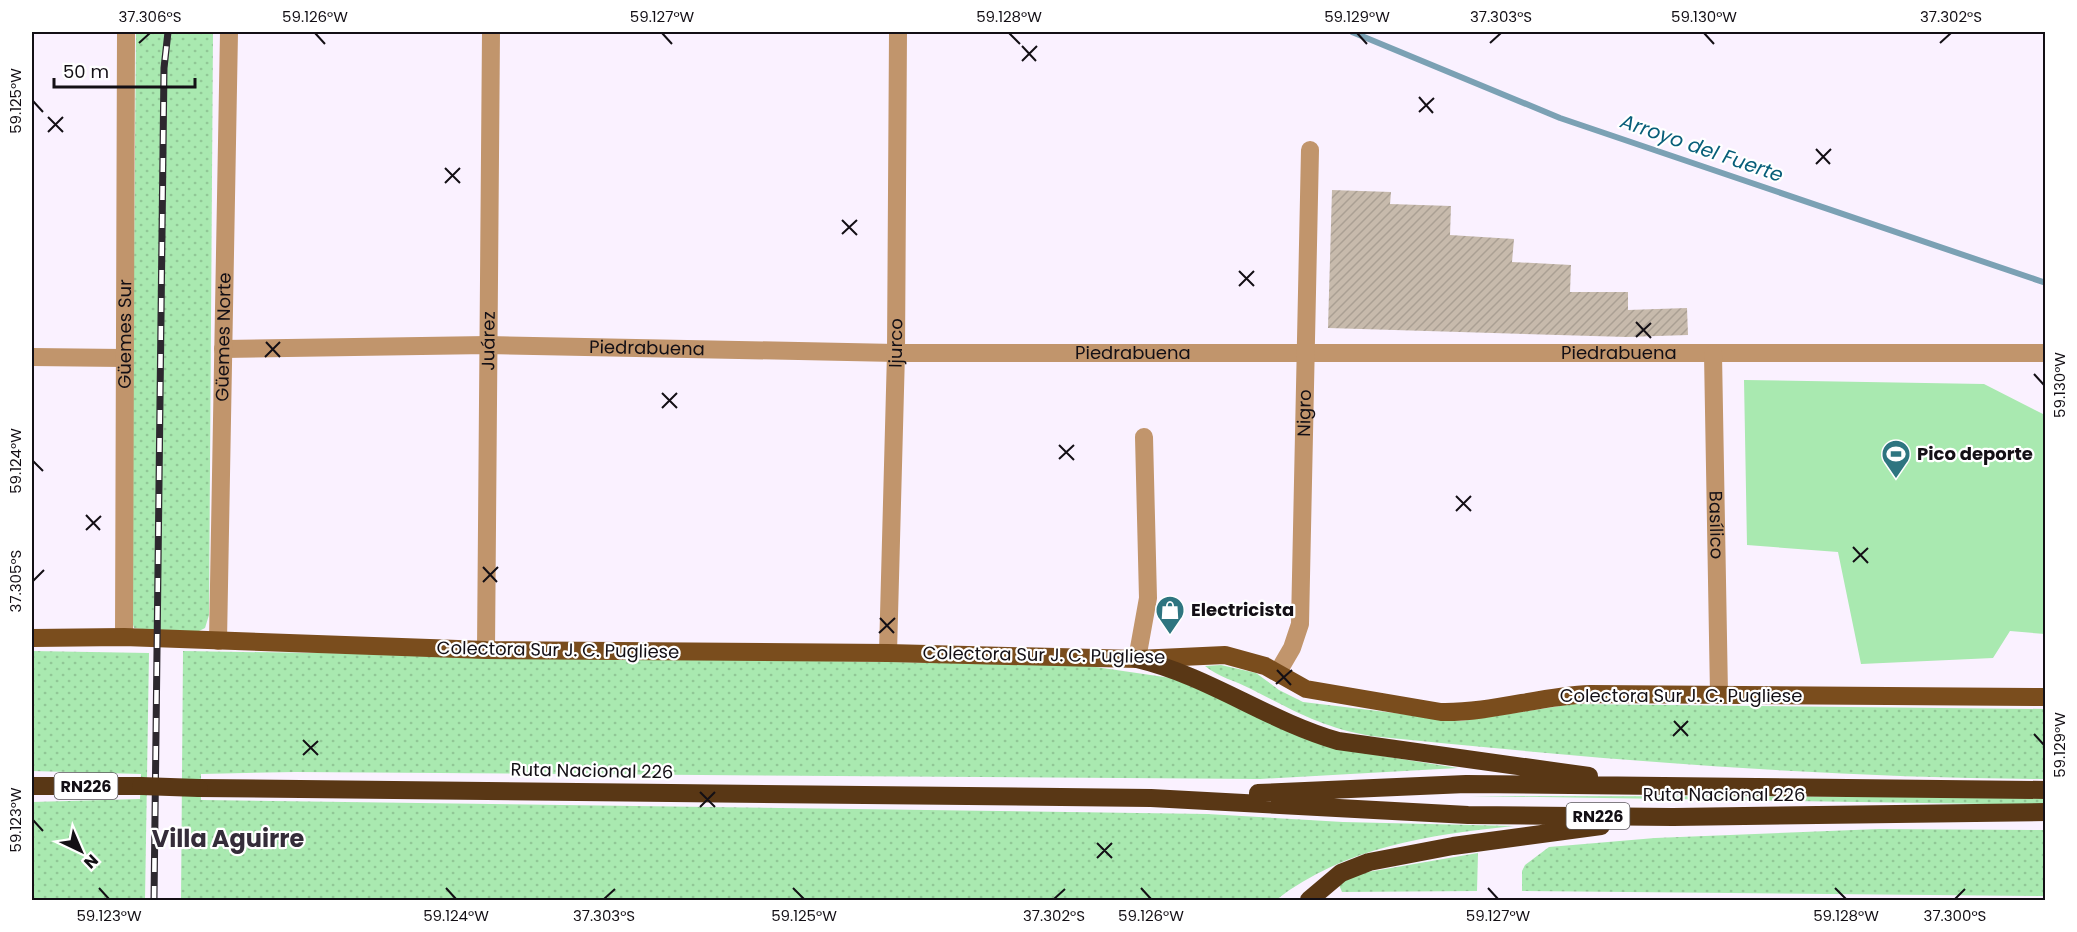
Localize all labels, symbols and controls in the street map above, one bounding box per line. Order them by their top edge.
text: 37.306°S [119,6,181,27]
text: 59.126°W [282,6,348,27]
text: 59.127°W [630,6,695,27]
text: 59.128°W [976,6,1042,27]
text: 59.129°W [1324,6,1390,27]
text: 37.303°S [1470,6,1532,27]
text: 59.130°W [1671,6,1737,27]
text: 37.302°S [1920,6,1982,27]
scale bar [54,51,195,89]
text: 50 m [63,59,109,84]
text: 59.125°W [5,68,26,134]
water label: Arroyo del Fuerte [1616,107,1787,189]
street label: Güemes Norte [209,272,237,402]
street label: Güemes Sur [112,279,137,389]
street label: Juárez [475,311,501,371]
street label: Ijurco [883,318,908,368]
street label: Piedrabuena [589,334,705,361]
street label: Piedrabuena [1075,340,1191,365]
street label: Piedrabuena [1561,340,1677,365]
text: 59.130°W [2049,352,2070,418]
street label: Nigro [1291,389,1317,437]
text: 59.124°W [5,428,26,494]
sports icon: Pico deporte [1880,438,1912,480]
place label: Pico deporte [1917,441,2033,466]
street label: Basílico [1703,491,1730,559]
text: 37.305°S [5,550,26,612]
shop icon: Electricista [1154,594,1186,636]
place label: Electricista [1191,597,1294,622]
street label: Colectora Sur J. C. Pugliese [437,635,680,664]
street label: Colectora Sur J. C. Pugliese [923,640,1166,669]
street label: Colectora Sur J. C. Pugliese [1560,683,1802,708]
text: 59.129°W [2049,712,2070,778]
street label: Ruta Nacional 226 [510,757,674,784]
road number: RN226 [54,773,118,799]
street label: Ruta Nacional 226 [1643,782,1805,807]
text: 59.123°W [5,787,26,853]
road number: RN226 [1566,803,1630,829]
north arrow [51,821,111,881]
district label: Villa Aguirre [152,822,305,855]
text: N [79,849,103,874]
text: 59.123°W [76,905,142,926]
text: 59.124°W [423,905,489,926]
text: 37.303°S [573,905,635,926]
text: 59.125°W [771,905,837,926]
text: 37.302°S [1023,905,1085,926]
text: 59.126°W [1118,905,1184,926]
text: 59.127°W [1466,905,1531,926]
text: 59.128°W [1813,905,1879,926]
text: 37.300°S [1924,905,1986,926]

